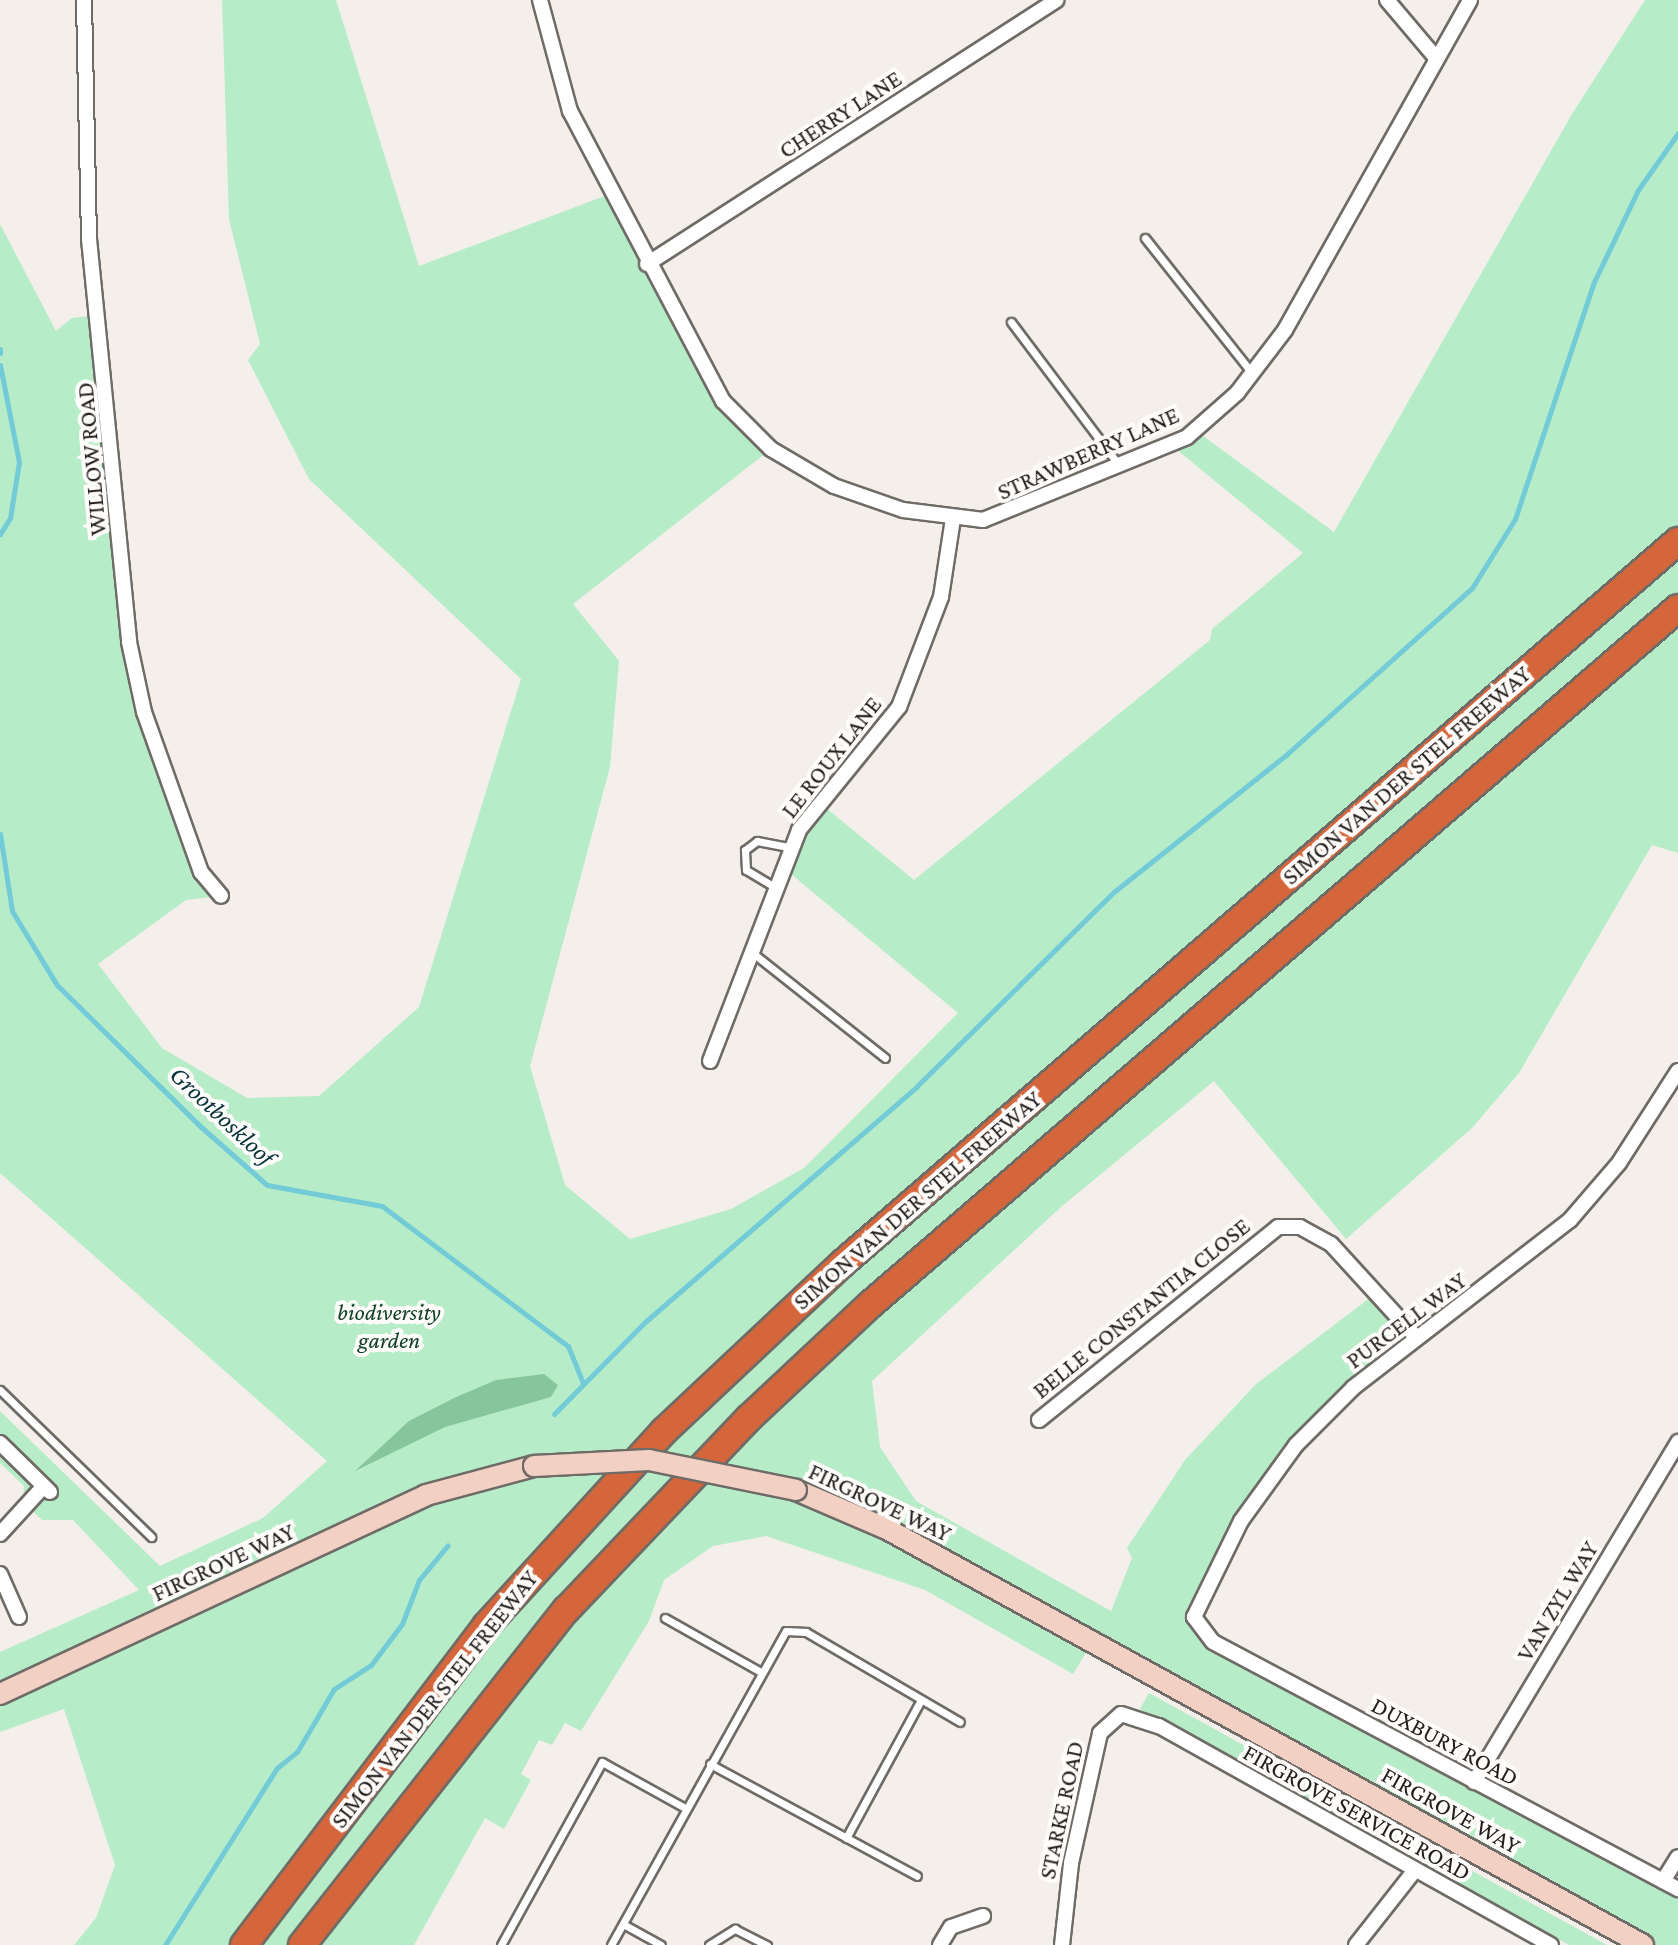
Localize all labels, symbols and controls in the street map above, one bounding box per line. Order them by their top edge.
street label: CHERRY LANE [773,64,907,164]
street label: WILLOW ROAD [70,381,112,537]
street label: STRAWBERRY LANE [993,400,1183,506]
street label: SIMON VAN DER STEL FREEWAY [1276,659,1536,891]
street label: LE ROUX LANE [775,690,887,824]
water label: Grootboskloof [163,1060,281,1172]
street label: SIMON VAN DER STEL FREEWAY [787,1084,1047,1316]
street label: BELLE CONSTANTIA CLOSE [1027,1211,1255,1405]
street label: PURCELL WAY [1340,1266,1472,1374]
park label: biodiversity garden [337,1298,441,1354]
street label: FIRGROVE WAY [804,1456,956,1548]
street label: FIRGROVE WAY [147,1516,299,1608]
street label: VAN ZYL WAY [1510,1536,1604,1666]
street label: SIMON VAN DER STEL FREEWAY [324,1564,544,1834]
street label: DUXBURY ROAD [1367,1690,1523,1792]
street label: FIRGROVE SERVICE ROAD [1238,1737,1476,1887]
street label: STARKE ROAD [1032,1738,1090,1882]
street label: FIRGROVE WAY [1377,1760,1525,1860]

